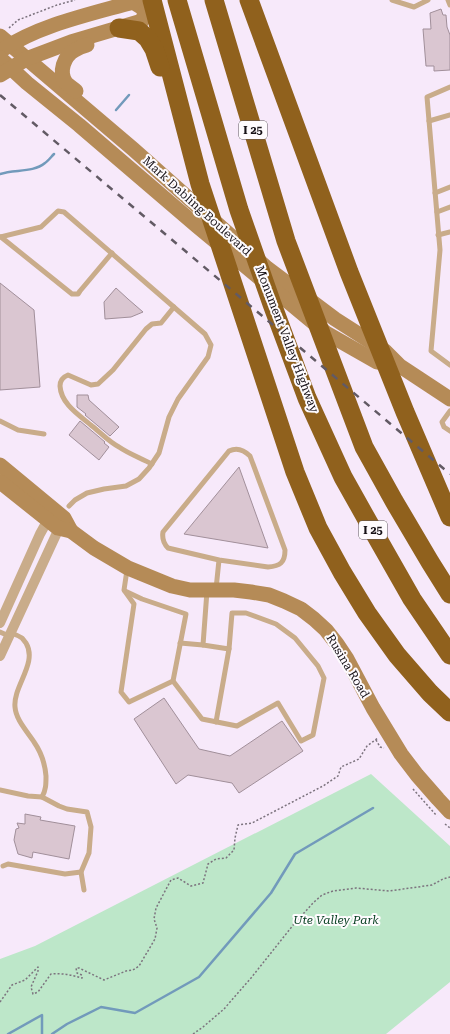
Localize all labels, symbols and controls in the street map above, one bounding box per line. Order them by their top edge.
road number: I 25 [239,121,267,139]
street label: Mark Dabling Boulevard [140,154,254,259]
street label: Monument Valley Highway [253,264,322,415]
road number: I 25 [359,521,387,539]
street label: Rusina Road [323,632,373,701]
park label: Ute Valley Park [293,913,379,927]

